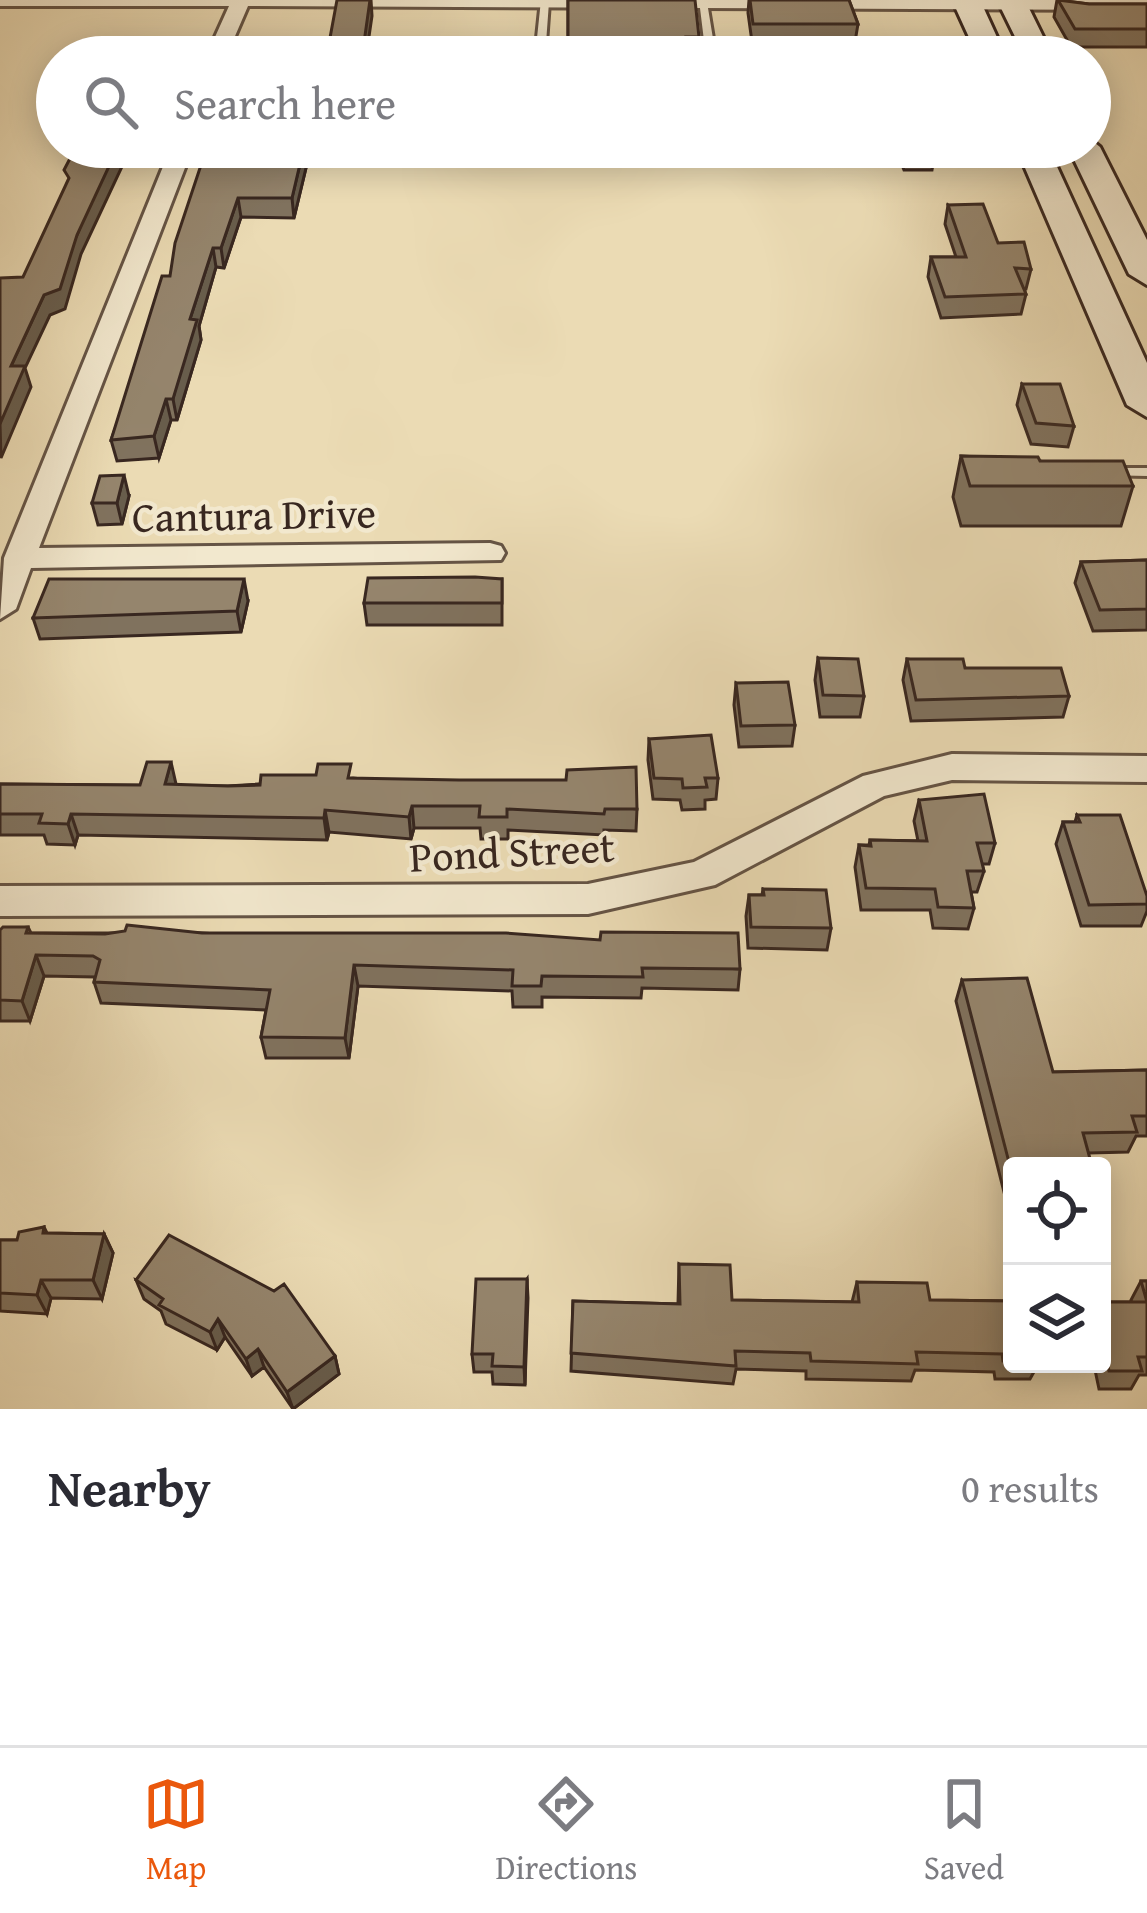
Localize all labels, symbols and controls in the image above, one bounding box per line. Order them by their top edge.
search box [36,36,1111,168]
icon: search [78,69,144,135]
text: Search here [174,70,396,135]
street label: Cantura Drive [131,481,377,547]
street label: Pond Street [408,815,616,887]
map controls [1003,1157,1111,1373]
button: locate [1003,1157,1111,1265]
button: layers [1003,1265,1111,1373]
text: Nearby [48,1450,211,1525]
text: 0 results [961,1459,1099,1516]
tab: Map [143,1771,209,1891]
tab: Directions [496,1771,637,1891]
tab: Saved [924,1771,1004,1891]

